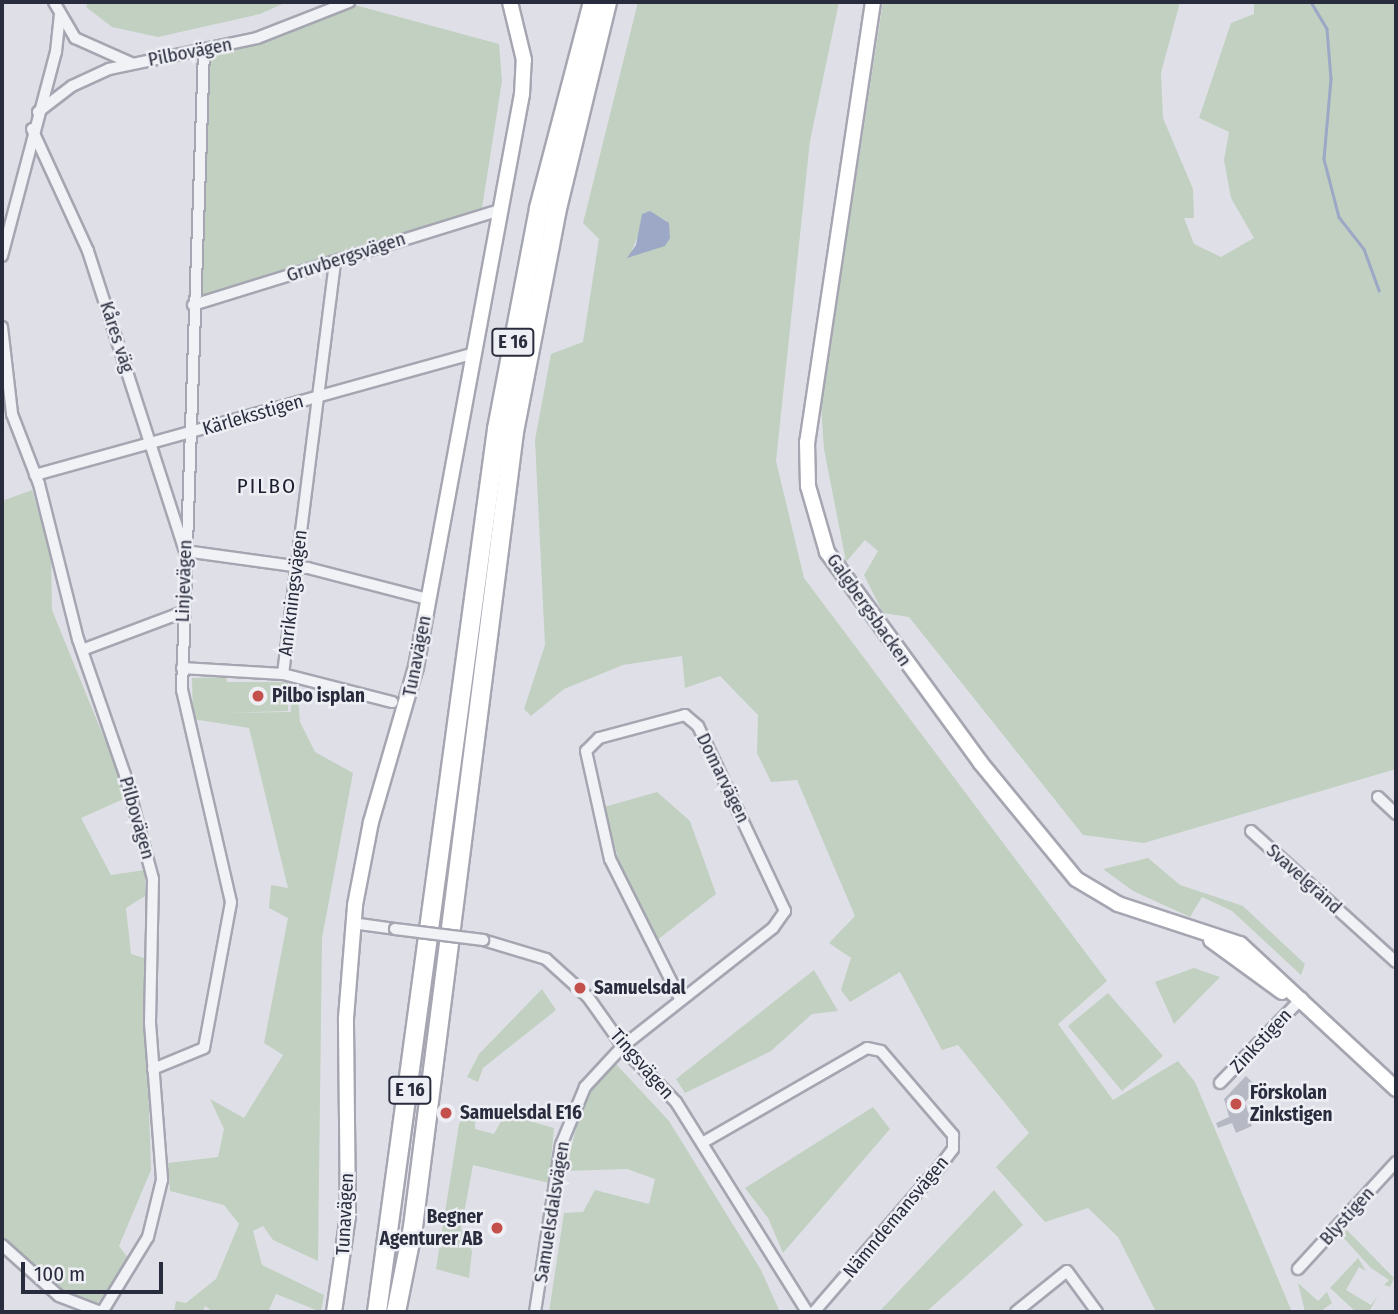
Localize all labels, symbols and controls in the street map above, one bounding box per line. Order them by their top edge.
street label: Pilbovägen [146,33,234,71]
street label: Gruvbergsvägen [284,227,408,287]
street label: Kåres väg [95,299,139,375]
road number: E 16 [490,328,536,356]
street label: Kärleksstigen [200,390,306,440]
district label: PILBO [237,473,297,499]
street label: Anrikningsvägen [274,529,312,657]
street label: Linjevägen [171,539,197,623]
street label: Galgbergsbacken [822,549,916,671]
street label: Tunavägen [398,613,436,699]
place label: Pilbo isplan [272,685,365,707]
marker: Pilbo isplan [250,688,266,704]
street label: Domarvägen [692,729,754,827]
street label: Pilbovägen [114,774,160,862]
street label: Svavelgränd [1262,839,1346,919]
place label: Samuelsdal [594,977,686,999]
marker: Samuelsdal [572,980,588,996]
street label: Zinkstigen [1225,1004,1297,1078]
street label: Tingsvägen [605,1024,679,1104]
road number: E 16 [387,1076,433,1105]
place label: Förskolan Zinkstigen [1250,1082,1332,1126]
marker: Förskolan Zinkstigen [1228,1096,1244,1112]
place label: Samuelsdal E16 [460,1102,582,1124]
marker: Samuelsdal E16 [438,1105,454,1121]
street label: Samuelsdalsvägen [530,1139,574,1285]
street label: Nämndemansvägen [838,1151,954,1283]
street label: Tunavägen [331,1172,359,1256]
street label: Blystigen [1315,1182,1379,1250]
place label: Begner Agenturer AB [380,1206,483,1250]
marker: Begner Agenturer AB [489,1220,505,1236]
scale bar [24,1248,166,1292]
text: 100 m [34,1261,85,1287]

